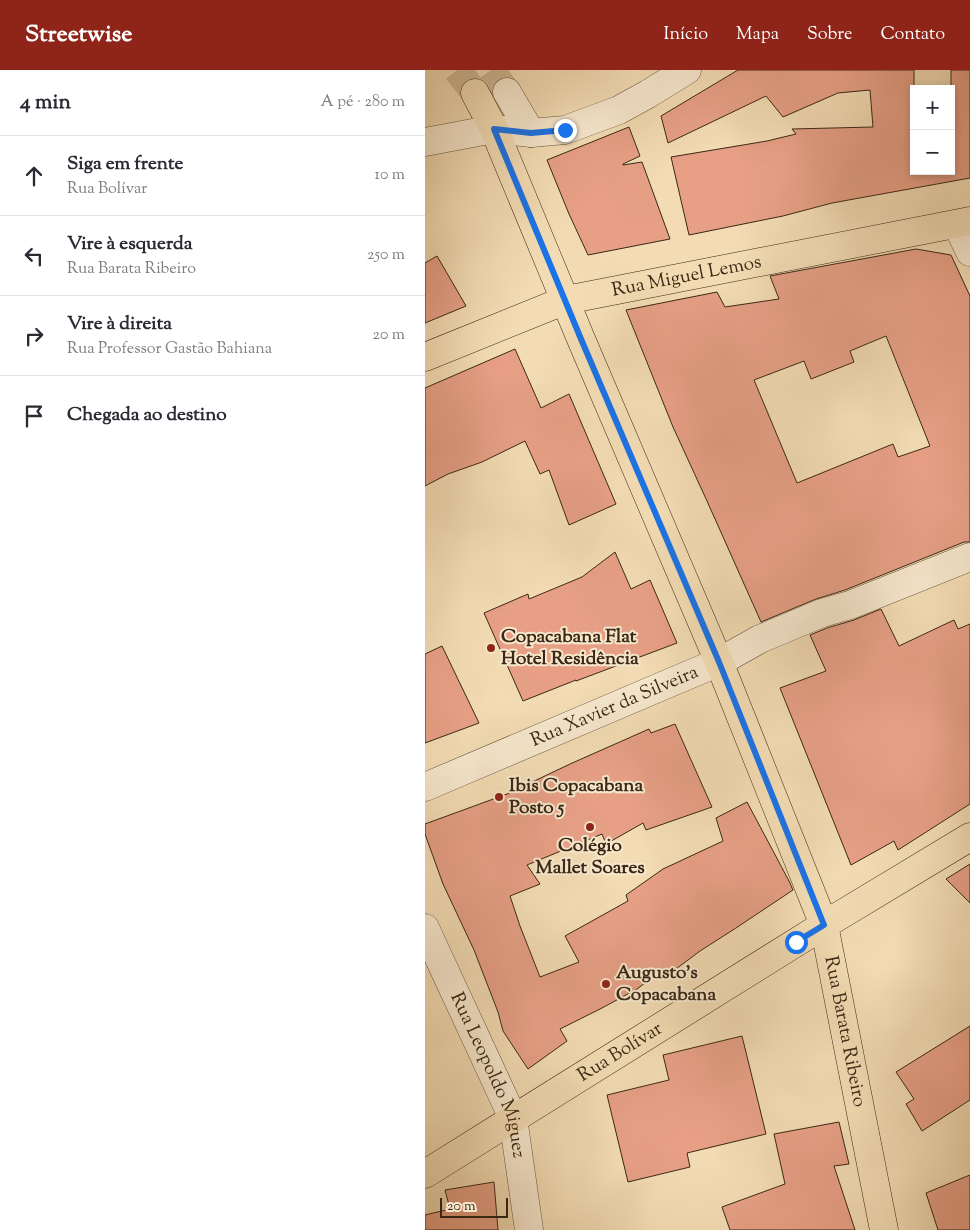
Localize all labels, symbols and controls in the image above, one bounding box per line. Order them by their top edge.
text: Streetwise [25,18,132,52]
text: Início [663,22,708,48]
text: Mapa [736,22,779,48]
text: Sobre [807,22,852,48]
text: Contato [880,22,945,48]
map controls [910,85,955,175]
button: + [910,85,955,130]
text: 4 min [20,88,71,118]
text: A pé · 280 m [321,91,405,114]
route end [554,119,577,142]
button: − [910,130,955,175]
text: Siga em frente [67,151,183,178]
icon: ahead [20,162,48,190]
text: 10 m [375,164,405,187]
text: Rua Bolívar [67,178,147,201]
text: Vire à esquerda [67,231,193,258]
icon: left [20,242,48,270]
text: 250 m [367,244,405,267]
street label: Rua Miguel Lemos [610,249,764,304]
text: Rua Barata Ribeiro [67,258,196,281]
text: Vire à direita [67,311,172,338]
icon: right [20,322,48,350]
text: 20 m [372,324,405,347]
text: Rua Professor Gastão Bahiana [67,338,272,361]
icon: arrive [20,402,48,430]
text: Chegada ao destino [67,402,227,429]
place label: Copacabana Flat Hotel Residência [501,624,639,673]
marker: Copacabana Flat Hotel Residência [485,642,497,654]
street label: Rua Xavier da Silveira [527,659,703,754]
place label: Ibis Copacabana Posto 5 [509,773,643,822]
marker: Ibis Copacabana Posto 5 [493,791,505,803]
marker: Colégio Mallet Soares [584,821,596,833]
place label: Colégio Mallet Soares [535,833,645,882]
route start [785,931,808,954]
street label: Rua Barata Ribeiro [817,954,873,1109]
place label: Augusto's Copacabana [616,960,717,1009]
marker: Augusto's Copacabana [600,978,612,990]
street label: Rua Leopoldo Miguez [443,988,532,1160]
street label: Rua Bolívar [573,1016,668,1089]
scale bar [440,1195,507,1218]
text: 20 m [447,1197,476,1217]

